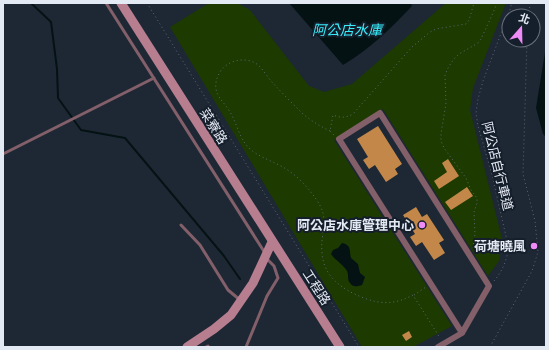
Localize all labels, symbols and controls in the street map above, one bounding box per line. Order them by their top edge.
north arrow [501,8,541,48]
text: 北 [517,10,532,27]
water label: 阿公店水庫 [312,21,384,39]
street label: 菜寮路 [196,105,231,147]
street label: 阿公店自行車道 [478,120,517,212]
place label: 阿公店水庫管理中心 [297,217,414,234]
marker: 阿公店水庫管理中心 [417,220,427,230]
place label: 荷塘曉風 [474,238,526,255]
marker: 荷塘曉風 [529,241,539,251]
street label: 工程路 [299,266,334,308]

